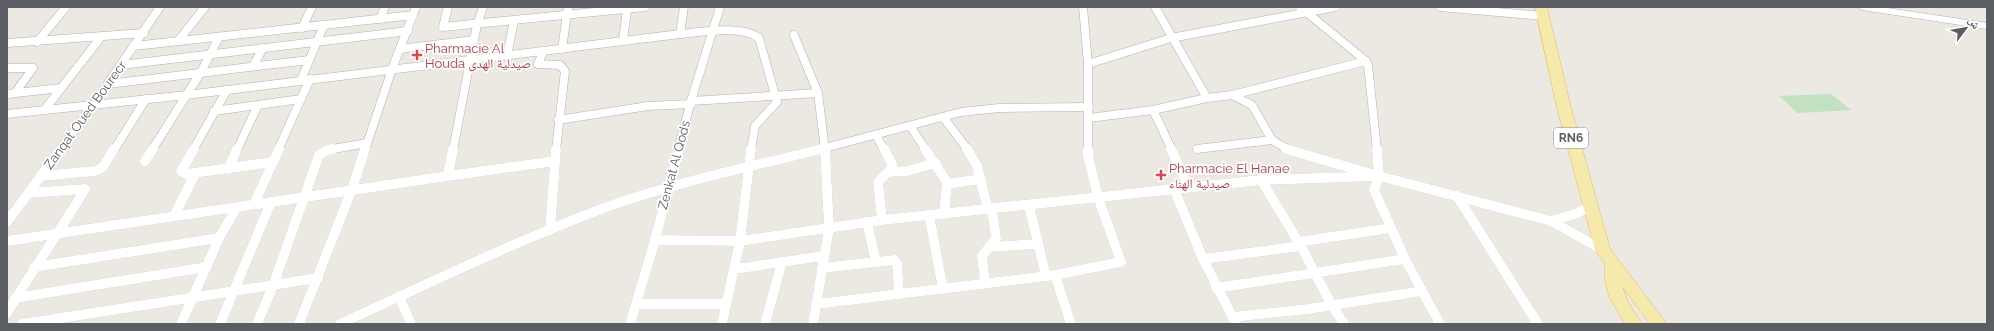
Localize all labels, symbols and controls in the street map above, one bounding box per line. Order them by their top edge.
north arrow [1946,8,1986,48]
text: ش [1965,15,1983,32]
place label: Pharmacie Al Houda صيدلية الهدى [425,41,531,72]
marker: Pharmacie Al Houda صيدلية الهدى [412,50,422,60]
street label: Zanqat Oued Bourecr [41,58,129,172]
street label: Zenkat Al Qods [655,119,693,211]
road number: RN6 [1554,128,1588,148]
place label: Pharmacie El Hanae صيدلية الهناء [1169,161,1290,191]
marker: Pharmacie El Hanae صيدلية الهناء [1156,170,1166,180]

